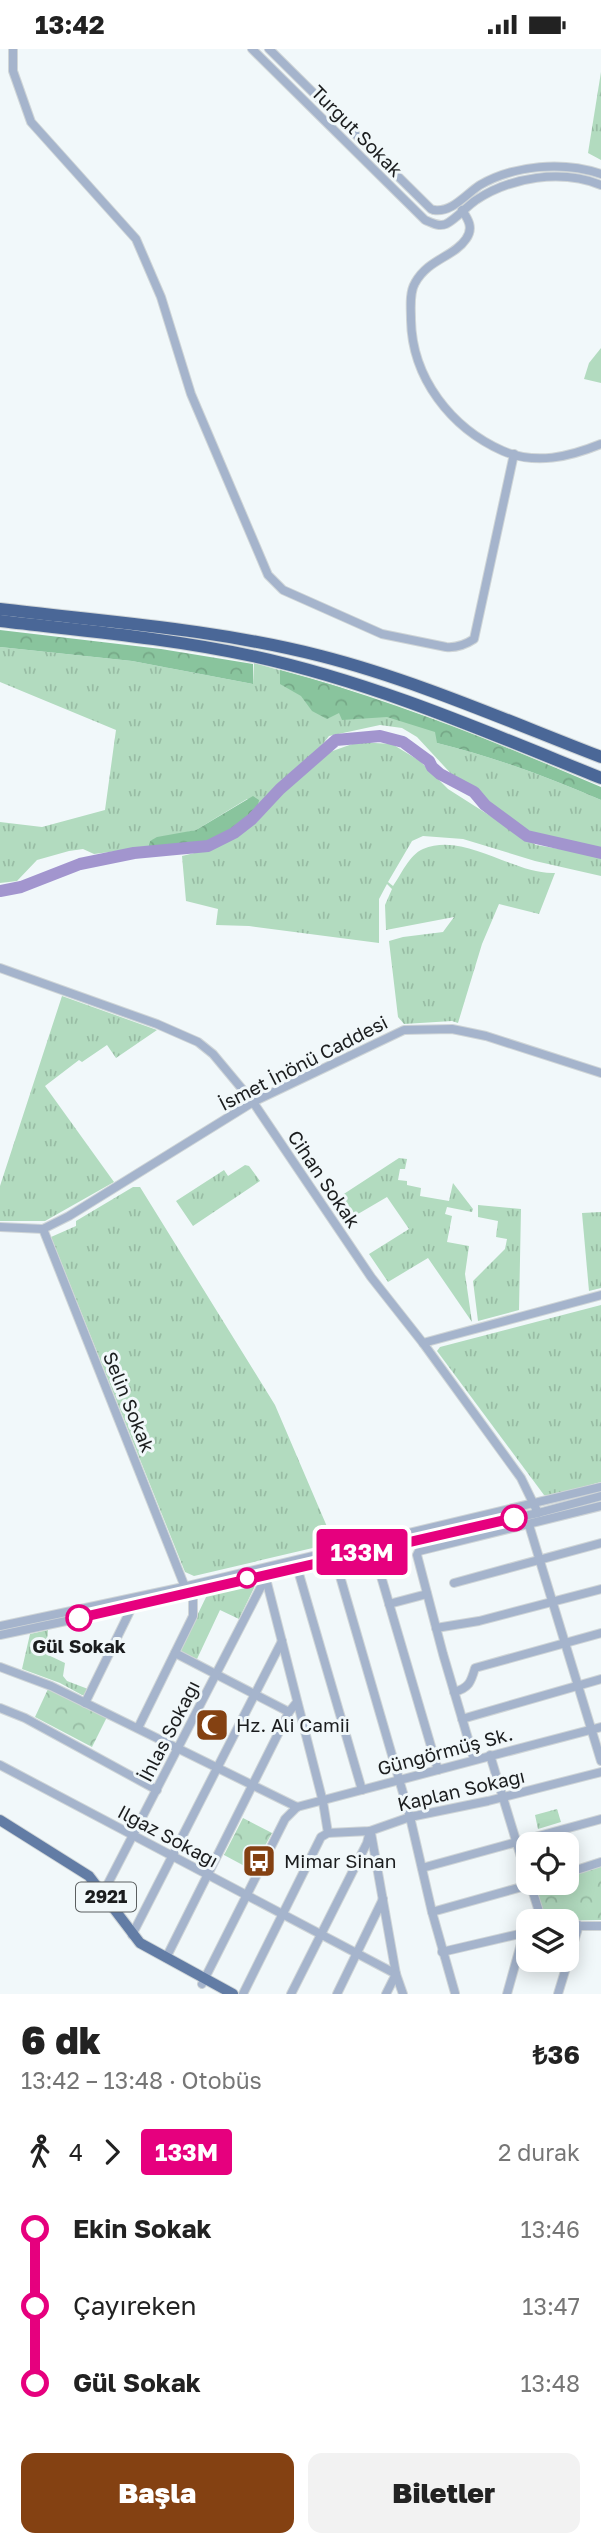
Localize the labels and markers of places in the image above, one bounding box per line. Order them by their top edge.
unlabelled marker [501,1505,527,1531]
unlabelled marker [237,1568,257,1588]
marker: Gül Sokak [66,1605,92,1631]
place label: Gül Sokak [32,1634,126,1657]
mosque icon: Hz. Ali Camii [193,1706,231,1744]
place label: Hz. Ali Camii [236,1713,350,1736]
bus stop icon: Mimar Sinan [240,1842,278,1880]
place label: Mimar Sinan [284,1849,397,1872]

